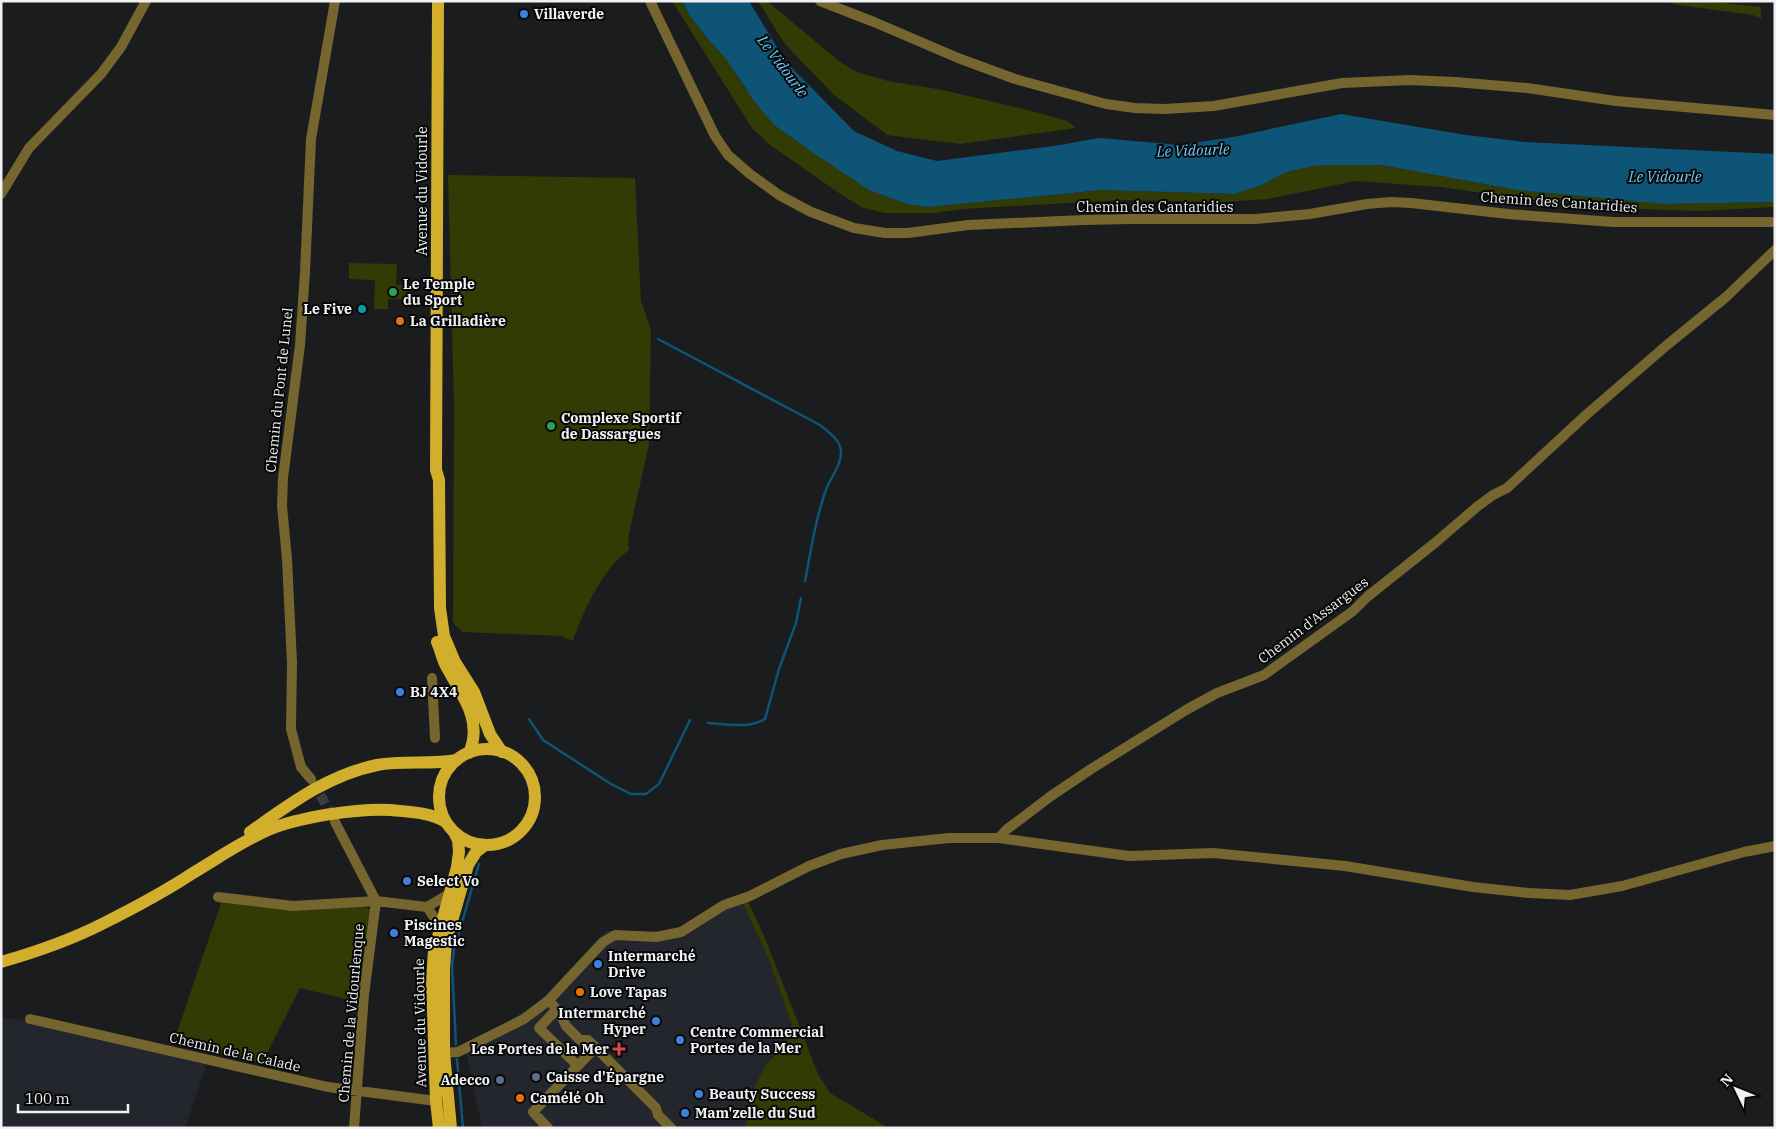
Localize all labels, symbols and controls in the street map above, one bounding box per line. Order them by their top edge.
place label: Villaverde [534,5,604,23]
marker: Villaverde [518,8,530,20]
water label: Le Vidourle [753,30,813,101]
street label: Avenue du Vidourle [413,126,431,256]
water label: Le Vidourle [1155,139,1230,161]
water label: Le Vidourle [1628,167,1702,186]
street label: Chemin des Cantaridies [1480,188,1638,216]
street label: Chemin des Cantaridies [1076,198,1234,216]
place label: Le Temple du Sport [403,275,475,309]
marker: Le Temple du Sport [387,286,399,298]
place label: Le Five [303,300,352,318]
marker: Le Five [356,303,368,315]
street label: Chemin du Pont de Lunel [261,307,297,473]
place label: La Grilladière [410,312,506,330]
marker: La Grilladière [394,315,406,327]
place label: Complexe Sportif de Dassargues [561,409,682,443]
marker: Complexe Sportif de Dassargues [545,420,557,432]
street label: Chemin d'Assargues [1254,573,1372,667]
place label: BJ 4X4 [410,683,457,701]
marker: BJ 4X4 [394,686,406,698]
place label: Select Vo [417,872,479,890]
marker: Select Vo [401,875,413,887]
place label: Piscines Magestic [404,916,465,950]
street label: Chemin de la Vidourlenque [334,923,368,1103]
marker: Piscines Magestic [388,927,400,939]
place label: Intermarché Drive [608,947,696,981]
street label: Avenue du Vidourle [410,958,430,1088]
marker: Intermarché Drive [592,958,604,970]
place label: Love Tapas [590,983,667,1001]
marker: Love Tapas [574,986,586,998]
place label: Intermarché Hyper [558,1004,646,1038]
marker: Intermarché Hyper [650,1015,662,1027]
place label: Centre Commercial Portes de la Mer [690,1023,824,1057]
street label: Chemin de la Calade [168,1028,302,1076]
marker: Centre Commercial Portes de la Mer [674,1034,686,1046]
place label: Les Portes de la Mer [471,1040,609,1058]
marker: Les Portes de la Mer [613,1043,625,1055]
north arrow [1711,1064,1761,1114]
place label: Caisse d'Épargne [546,1067,664,1086]
text: N [1716,1070,1737,1090]
place label: Adecco [441,1071,490,1089]
marker: Caisse d'Épargne [530,1071,542,1083]
marker: Adecco [494,1074,506,1086]
scale bar [18,1082,128,1114]
place label: Beauty Success [709,1085,815,1103]
marker: Beauty Success [693,1088,705,1100]
text: 100 m [25,1089,70,1108]
place label: Camélé Oh [530,1089,604,1107]
marker: Camélé Oh [514,1092,526,1104]
place label: Mam'zelle du Sud [695,1104,816,1122]
marker: Mam'zelle du Sud [679,1107,691,1119]

